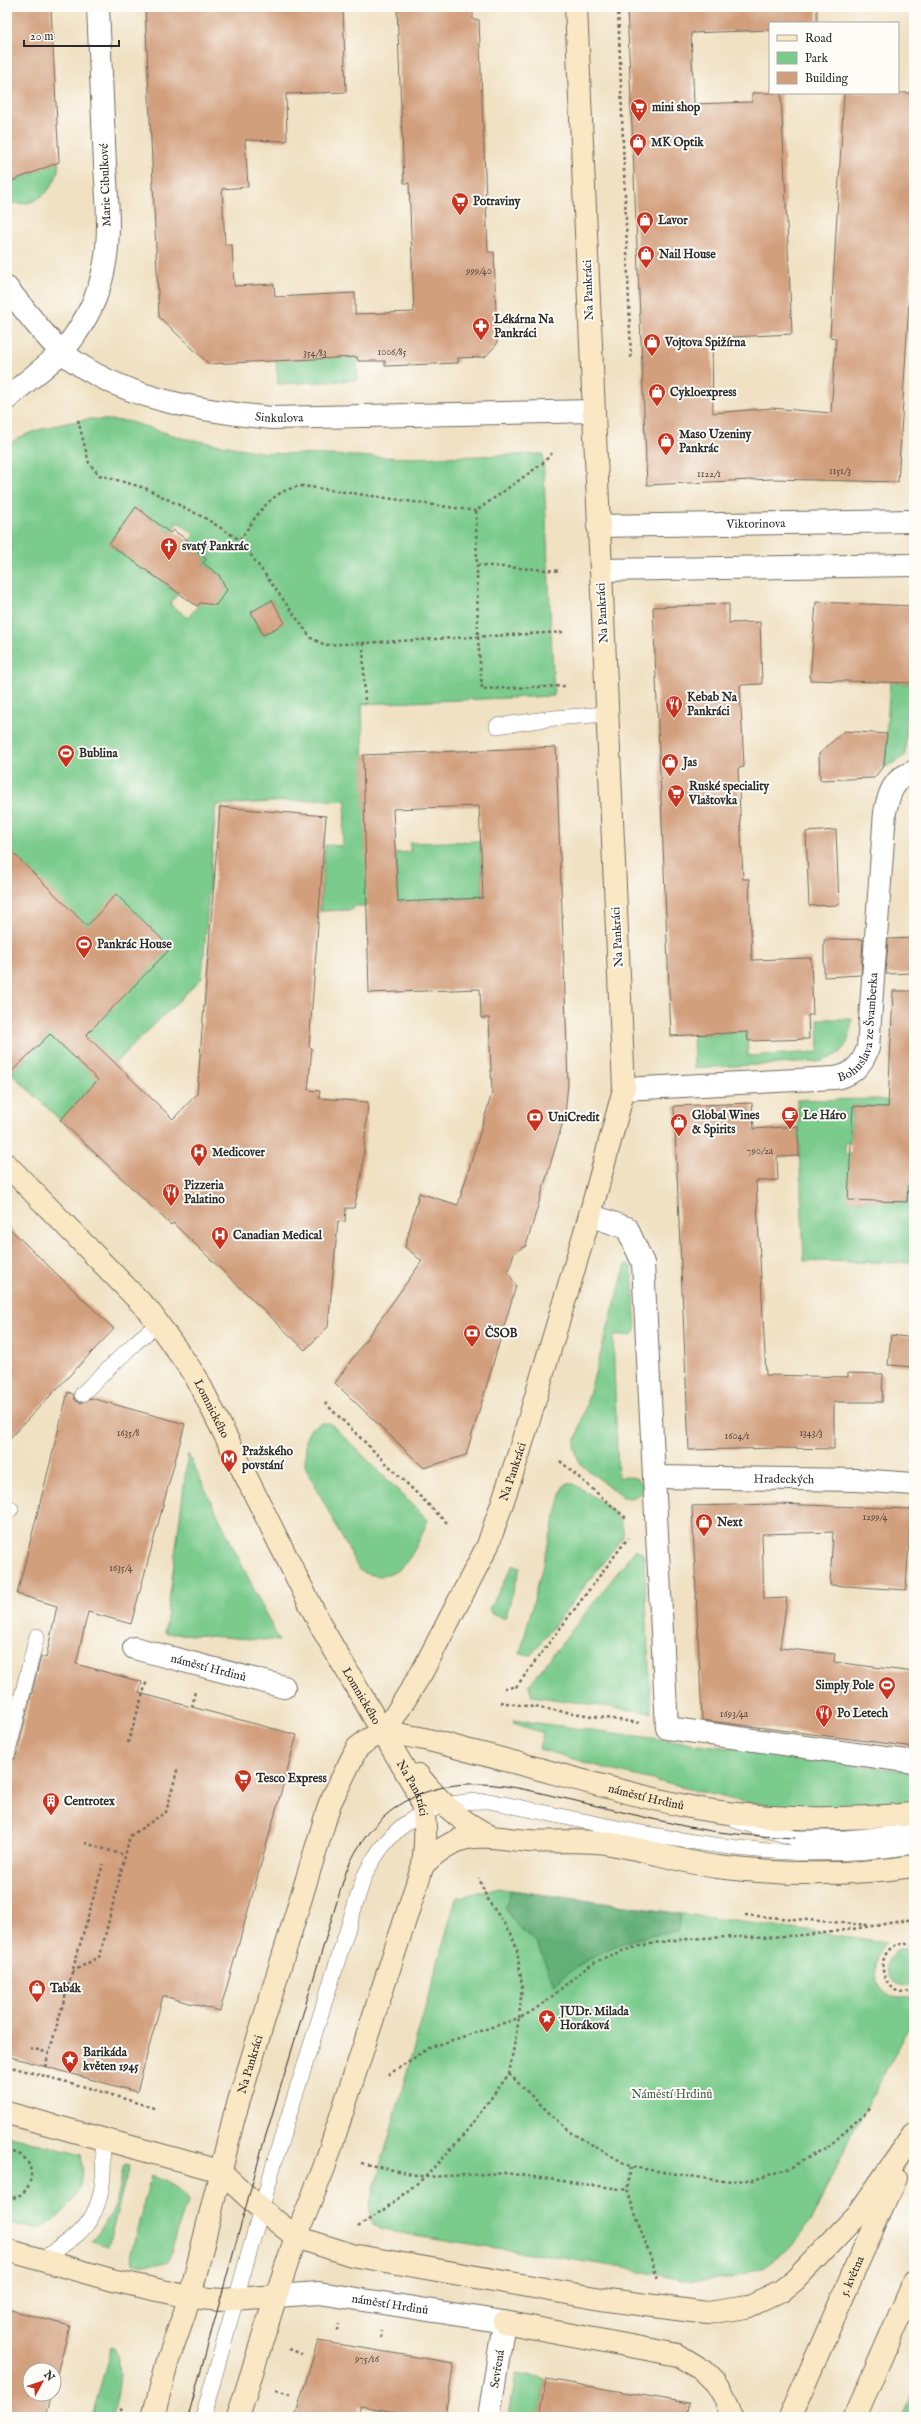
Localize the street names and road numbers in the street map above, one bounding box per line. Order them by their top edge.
street label: Marie Cibulkové [97,143,114,227]
street label: Na Pankráci [580,259,597,321]
street label: Sinkulova [254,409,304,426]
street label: Viktorinova [725,516,786,532]
street label: Na Pankráci [593,582,612,644]
street label: Na Pankráci [608,906,627,968]
street label: Bohuslava ze Švamberka [836,971,881,1085]
street label: Lomnického [190,1377,233,1441]
street label: Na Pankráci [496,1441,530,1503]
street label: Hradeckých [754,1471,815,1487]
street label: náměstí Hrdinů [169,1651,248,1685]
street label: Lomnického [338,1665,384,1728]
street label: Na Pankráci [393,1758,431,1817]
street label: náměstí Hrdinů [607,1781,685,1814]
street label: Na Pankráci [235,2033,267,2096]
street label: 5. května [837,2253,868,2299]
street label: náměstí Hrdinů [351,2291,429,2318]
street label: Sevřená [487,2348,508,2389]

